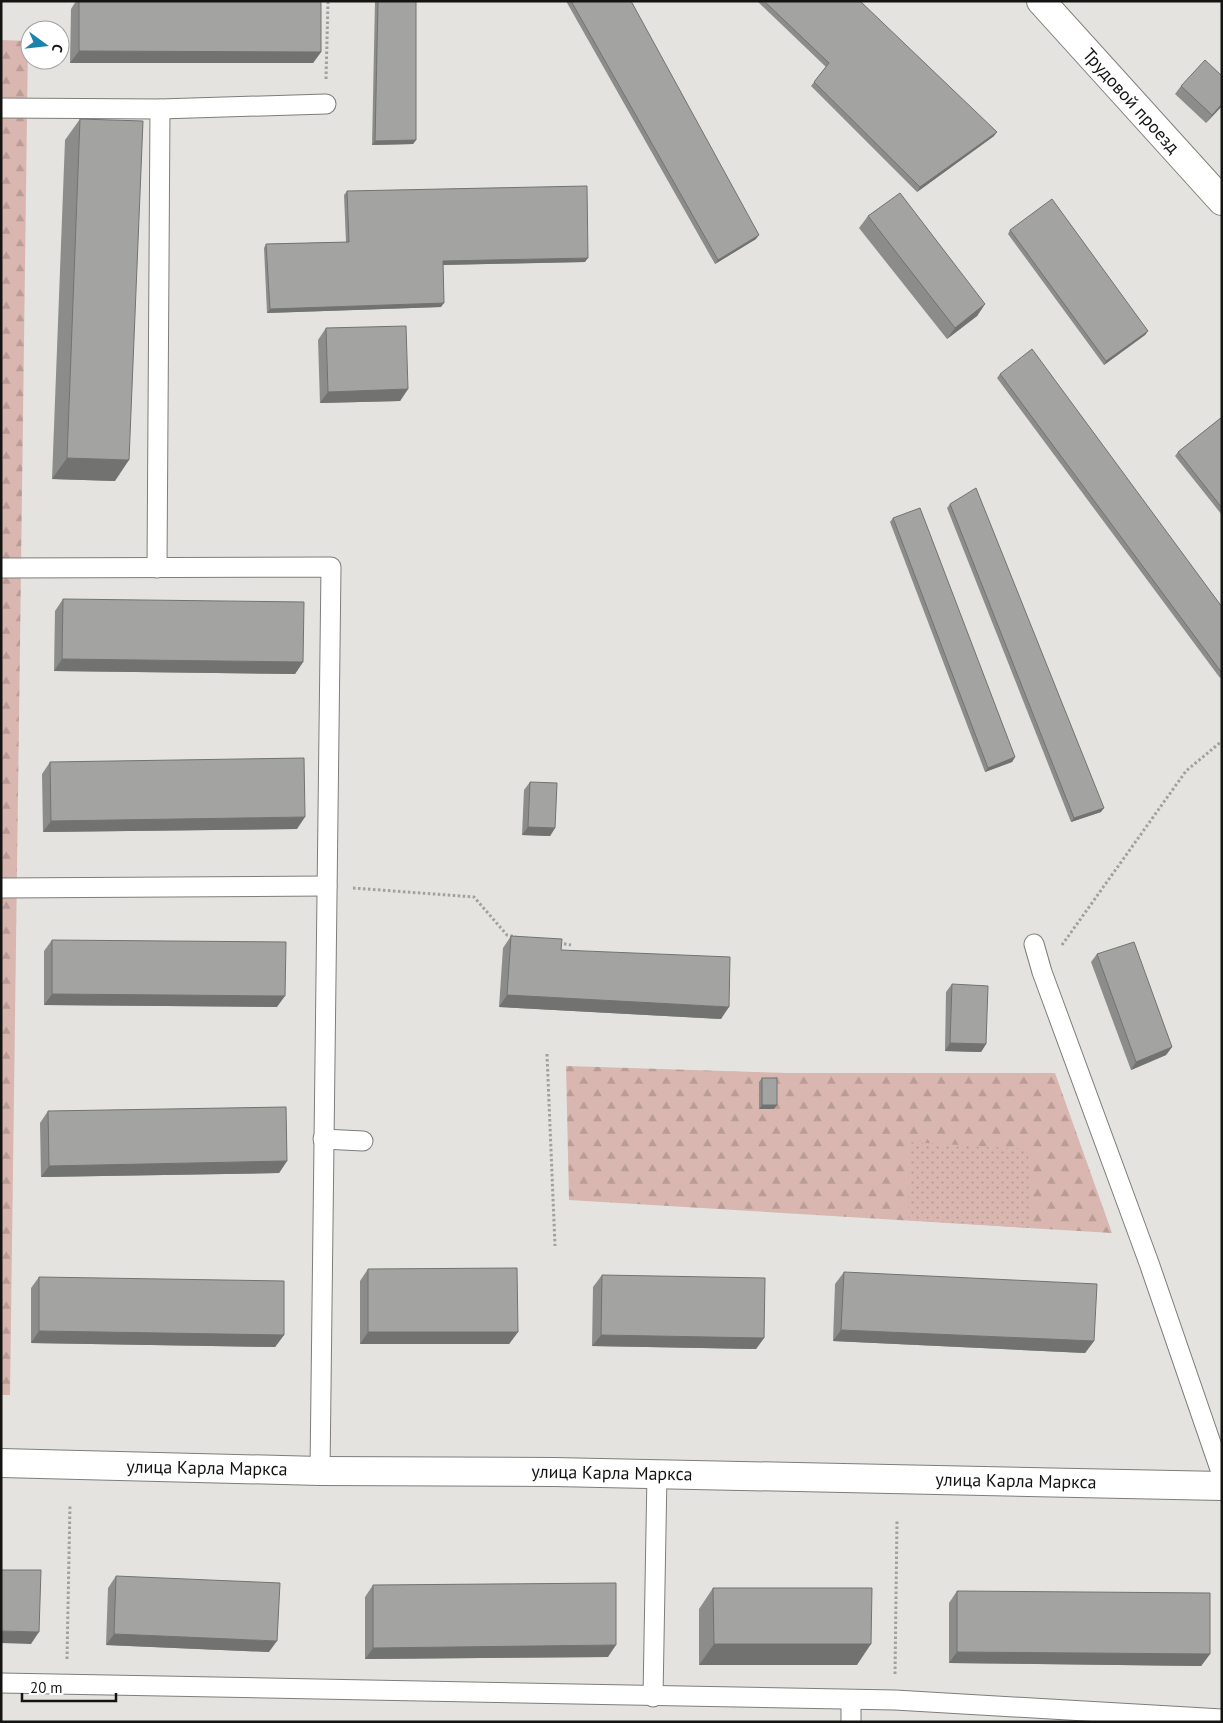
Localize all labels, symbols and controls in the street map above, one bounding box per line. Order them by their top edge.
north arrow [20,20,70,70]
text: С [48,42,67,55]
street label: Трудовой проезд [1078,43,1185,158]
street label: улица Карла Маркса [126,1455,288,1480]
street label: улица Карла Маркса [531,1460,693,1485]
street label: улица Карла Маркса [935,1468,1097,1493]
scale bar [22,1670,116,1702]
text: 20 m [30,1678,63,1697]

